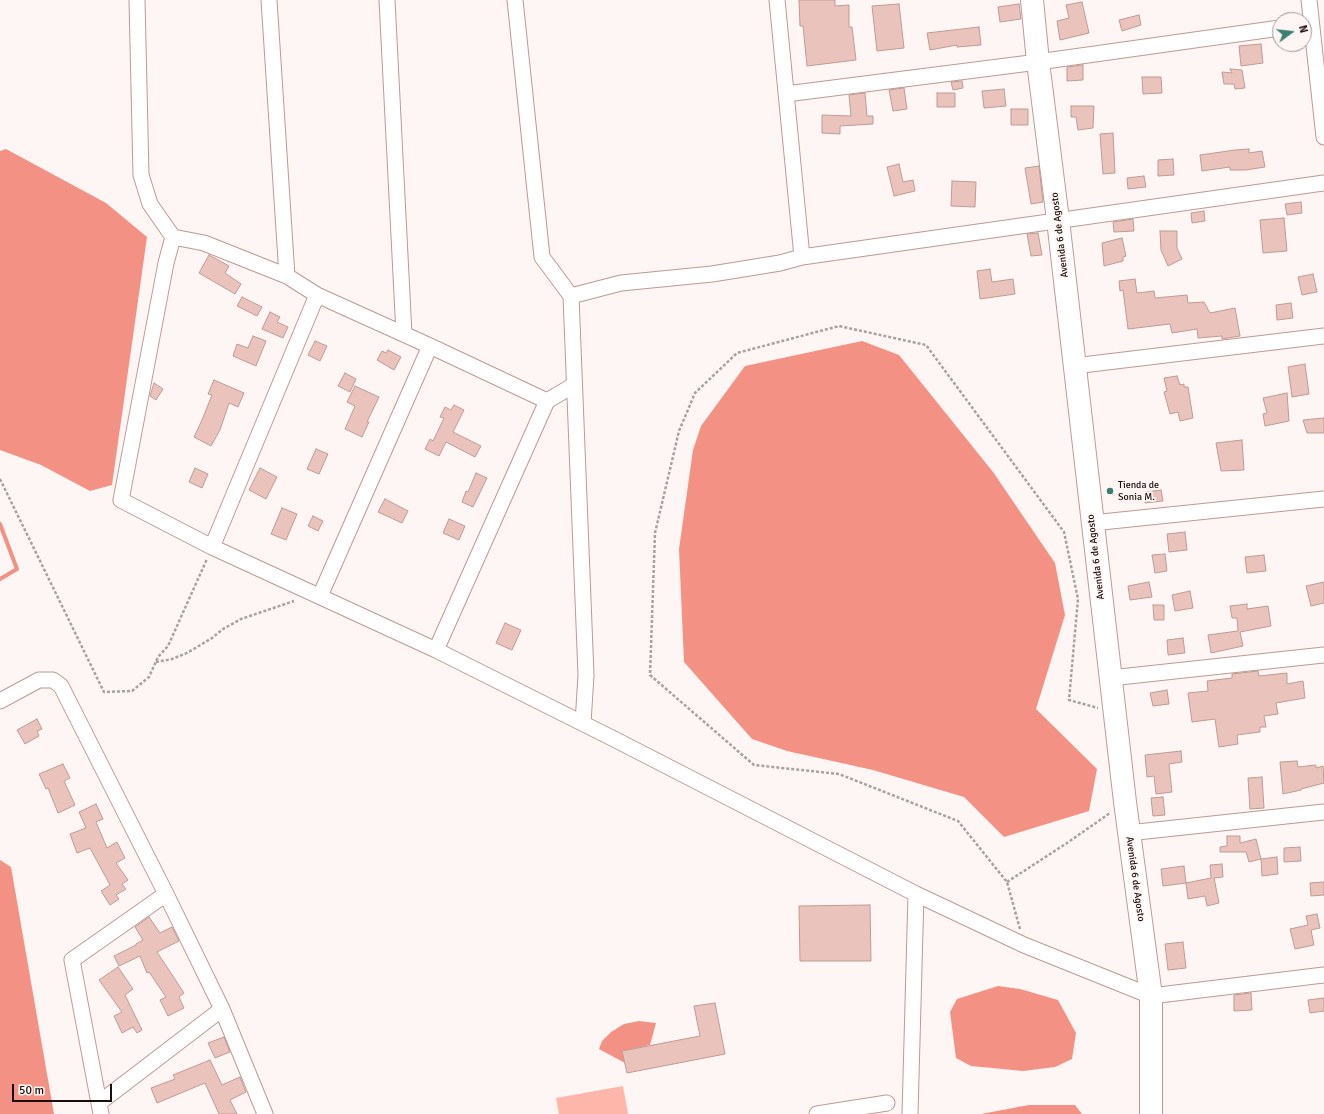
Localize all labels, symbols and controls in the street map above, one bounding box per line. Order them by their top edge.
north arrow [1272,12,1312,52]
text: N [1296,24,1310,34]
street label: Avenida 6 de Agosto [1049,192,1071,278]
place label: Tienda de Sonia M. [1118,479,1159,502]
marker: Tienda de Sonia M. [1105,486,1115,496]
street label: Avenida 6 de Agosto [1085,514,1107,600]
street label: Avenida 6 de Agosto [1123,836,1147,922]
scale bar [14,1076,114,1102]
text: 50 m [19,1083,44,1098]

